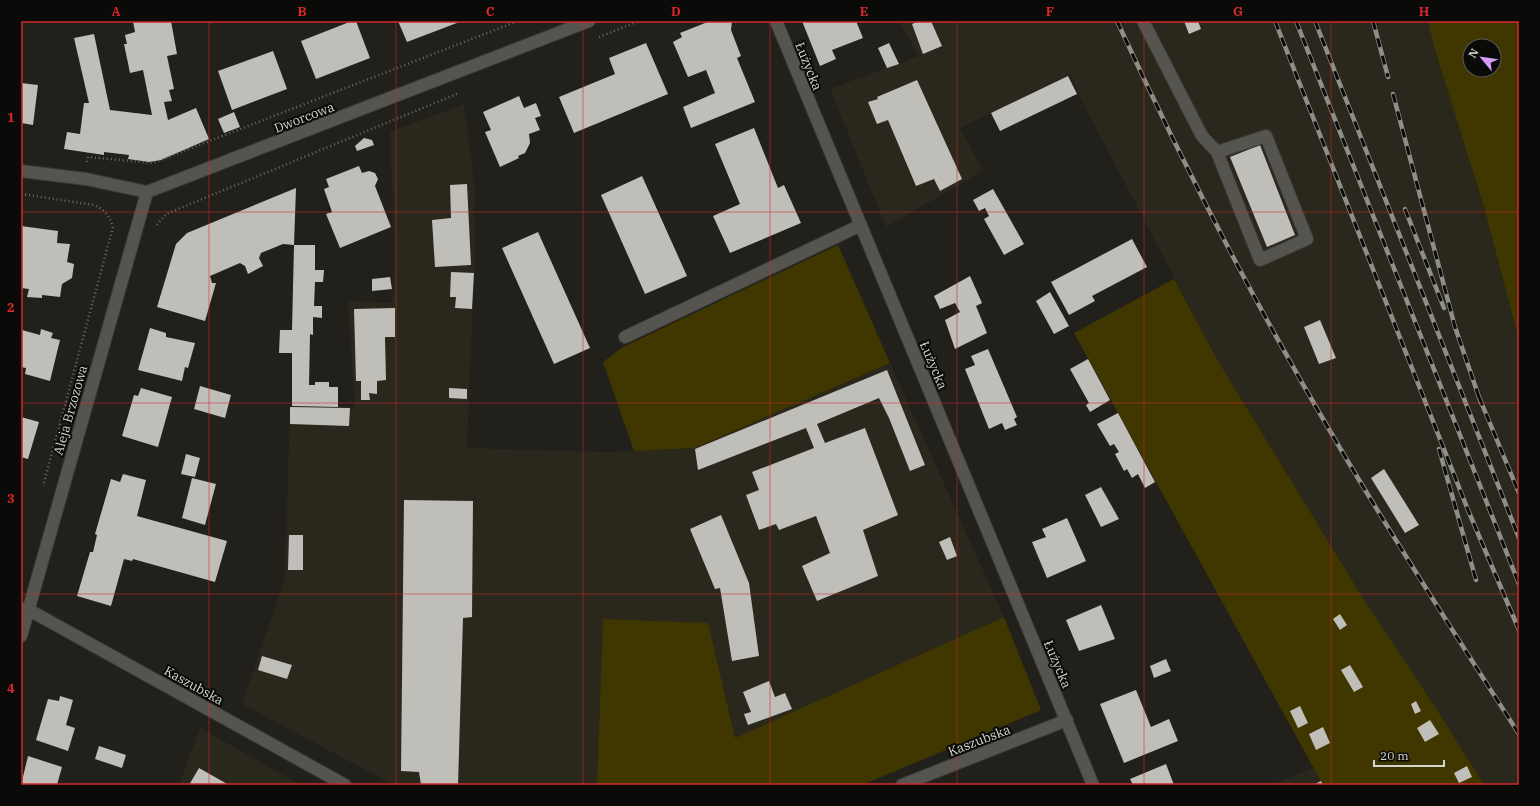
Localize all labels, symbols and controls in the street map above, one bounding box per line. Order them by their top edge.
text: A [111,3,121,20]
text: B [297,3,307,20]
text: C [486,3,495,20]
text: D [671,3,681,20]
text: E [860,3,868,20]
text: F [1046,3,1054,20]
text: G [1233,3,1243,20]
text: H [1419,3,1430,20]
north arrow [1462,38,1502,78]
street label: Łużycka [791,40,826,93]
text: N [1465,46,1482,60]
street label: Dworcowa [272,98,337,137]
text: 1 [7,109,15,126]
text: 2 [7,299,15,316]
street label: Łużycka [916,339,951,392]
street label: Aleja Brzozowa [50,363,91,457]
text: 3 [7,490,15,507]
street label: Łużycka [1040,638,1075,691]
street label: Kaszubska [161,662,227,709]
text: 4 [7,680,15,697]
street label: Kaszubska [945,721,1013,760]
scale bar [1374,742,1444,768]
text: 20 m [1380,748,1409,763]

